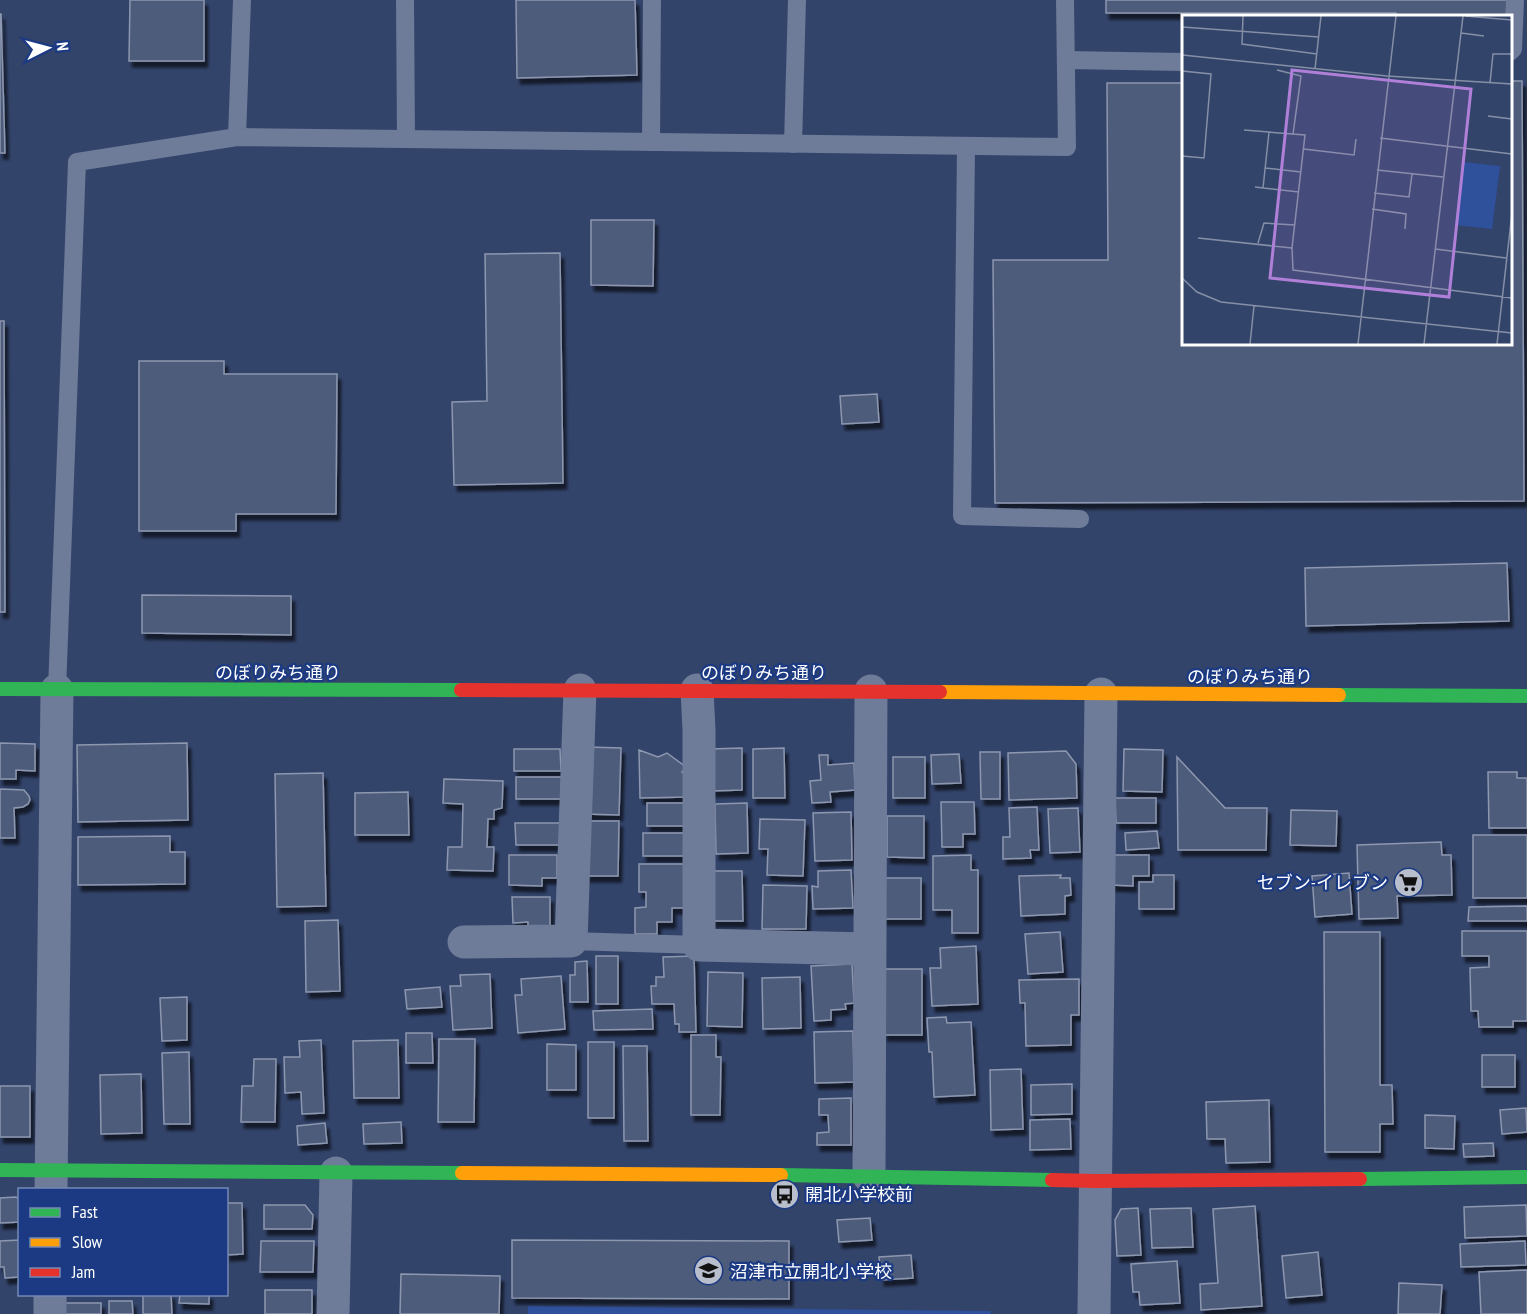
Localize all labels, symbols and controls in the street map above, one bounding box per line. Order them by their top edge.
inset map [1182,15,1512,345]
north arrow [18,18,78,78]
text: N [53,41,73,52]
street label: のぼりみち通り [215,661,341,684]
street label: のぼりみち通り [701,661,827,684]
street label: のぼりみち通り [1187,665,1313,688]
supermarket icon: セブン-イレブン [1393,866,1425,898]
place label: セブン-イレブン [1257,871,1388,894]
bus stop icon: 開北小学校前 [768,1178,800,1210]
place label: 開北小学校前 [805,1183,913,1206]
legend [18,1188,228,1296]
text: Fast [72,1200,98,1223]
text: Slow [72,1230,103,1253]
school or university icon: 沼津市立開北小学校 [693,1255,725,1287]
text: Jam [71,1260,95,1283]
place label: 沼津市立開北小学校 [730,1260,892,1283]

